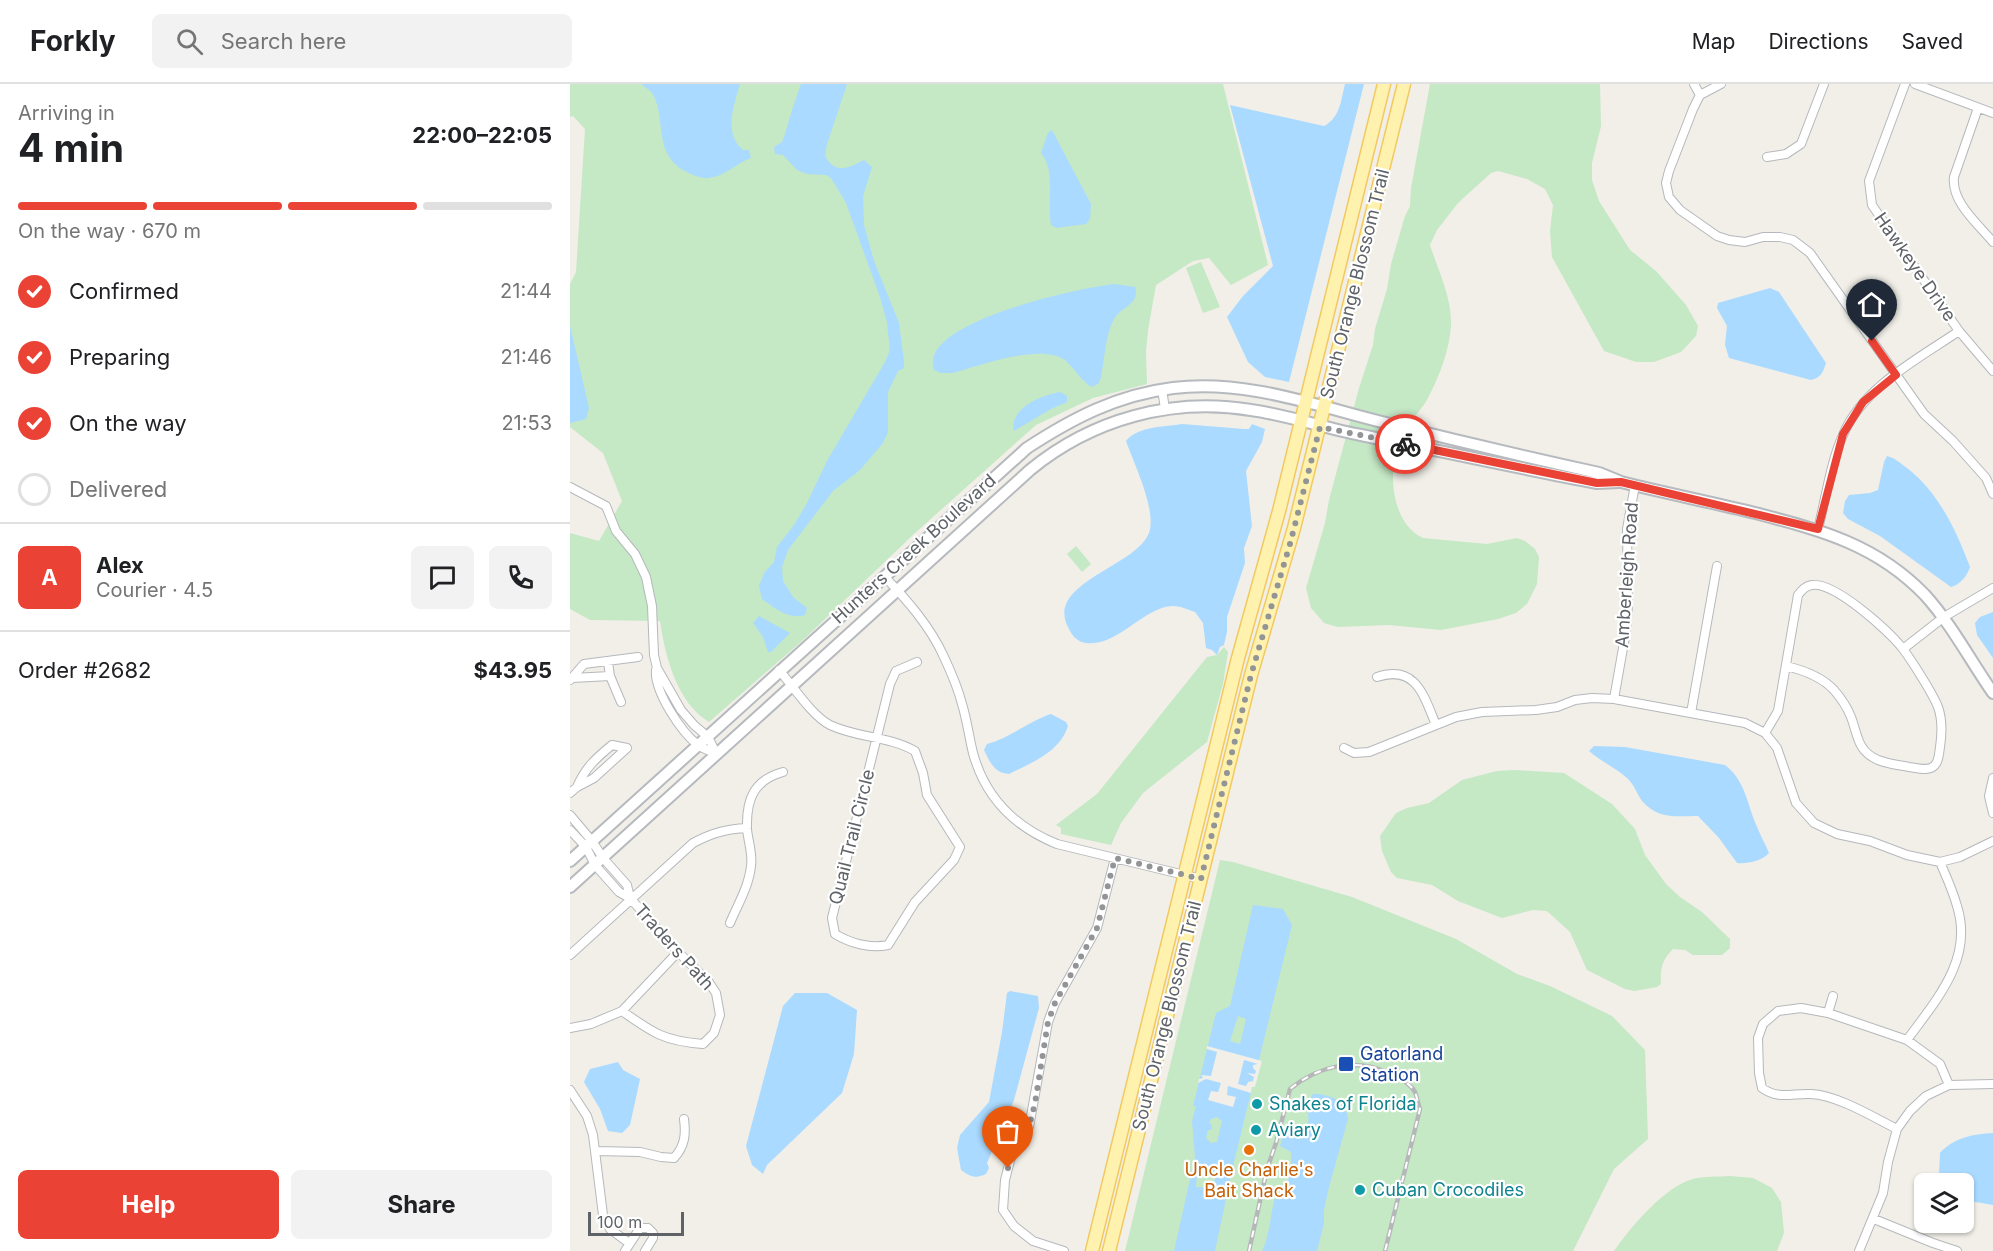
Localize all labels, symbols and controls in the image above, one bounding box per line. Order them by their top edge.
search box [152,14,572,68]
text: Forkly [30,24,116,58]
icon: search [173,25,206,58]
text: Search here [221,28,346,54]
text: Map [1692,29,1735,54]
text: Directions [1768,29,1869,54]
text: Saved [1902,29,1963,54]
text: Arriving in [18,101,115,125]
text: 22:00–22:05 [412,122,552,148]
text: 4 min [18,124,124,171]
street label: South Orange Blossom Trail [1316,167,1393,401]
street label: Hawkeye Drive [1870,208,1961,325]
text: On the way · 670 m [18,219,201,243]
icon: check [18,275,51,308]
text: Confirmed [69,278,179,304]
text: 21:44 [500,279,552,303]
pin [1846,279,1897,341]
icon: home [1855,288,1888,321]
icon: check [18,341,51,374]
text: Preparing [69,344,170,370]
text: 21:46 [501,345,552,369]
icon: check [18,407,51,440]
text: On the way [69,410,187,436]
text: 21:53 [501,411,552,435]
courier [1375,414,1435,474]
icon: bike [1389,428,1422,461]
street label: Hunters Creek Boulevard [827,470,1000,628]
text: Delivered [69,476,167,502]
street label: Amberleigh Road [1611,501,1642,649]
button: chat [411,546,474,609]
button: phone [489,546,552,609]
text: Alex [96,552,144,578]
text: A [41,564,58,590]
text: Courier · 4.5 [96,578,213,602]
text: Order #2682 [18,657,152,683]
text: $43.95 [474,657,552,683]
street label: Quail Trail Circle [825,767,878,907]
street label: Traders Path [630,899,718,994]
street label: South Orange Blossom Trail [1128,899,1205,1133]
place label: Gatorland Station [1360,1043,1443,1085]
marker: Gatorland Station [1337,1055,1355,1073]
place label: Snakes of Florida [1269,1093,1417,1114]
marker: Snakes of Florida [1250,1097,1264,1111]
pin [982,1106,1033,1168]
icon: bag [991,1115,1024,1148]
place label: Aviary [1268,1119,1321,1140]
marker: Aviary [1249,1123,1263,1137]
marker: Uncle Charlie's Bait Shack [1242,1143,1256,1157]
place label: Uncle Charlie's Bait Shack [1184,1159,1314,1201]
button: Help [18,1170,279,1239]
button: Share [291,1170,552,1239]
map controls [1914,1173,1974,1233]
button: layers [1914,1173,1974,1233]
place label: Cuban Crocodiles [1372,1179,1524,1200]
marker: Cuban Crocodiles [1353,1183,1367,1197]
scale bar [588,1209,684,1236]
text: 100 m [597,1212,642,1232]

